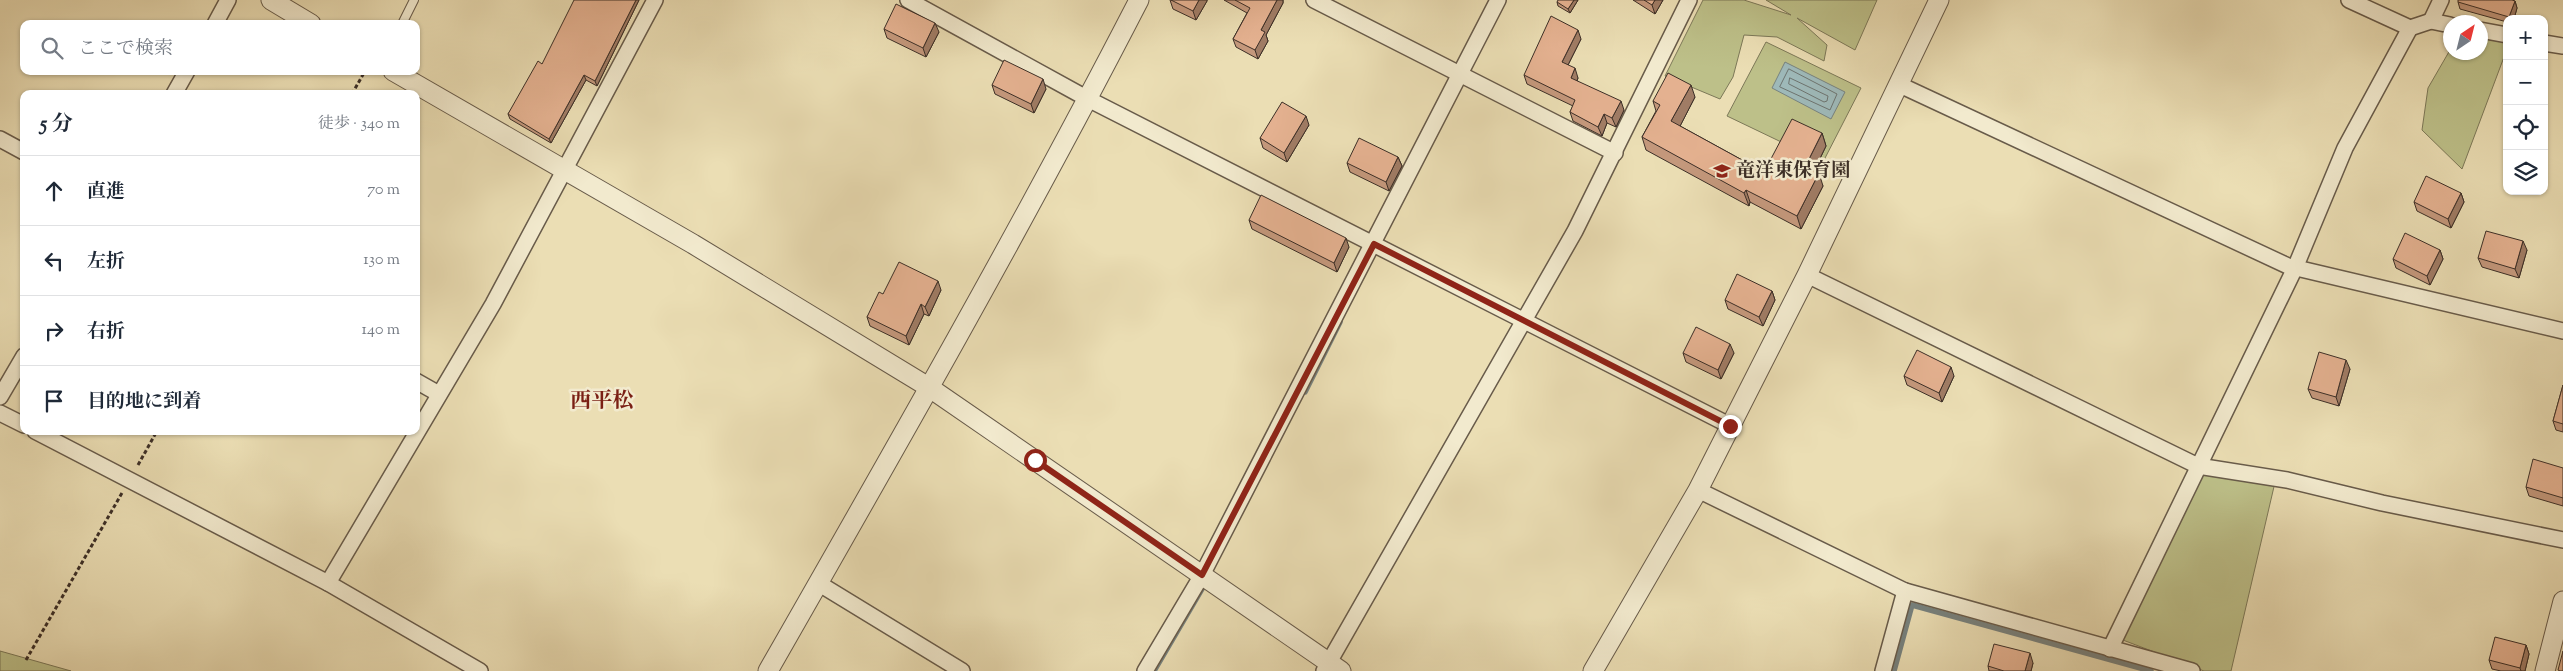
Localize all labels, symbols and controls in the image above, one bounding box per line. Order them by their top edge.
north arrow [2443,15,2488,60]
map controls [2503,15,2548,195]
button: + [2503,15,2548,60]
search box [20,20,420,75]
icon: search [38,34,66,62]
text: ここで検索 [78,36,173,63]
button: − [2503,60,2548,105]
button: locate [2503,105,2548,150]
text: 5 分 [40,110,73,140]
text: 徒歩 · 340 m [318,113,400,136]
button: layers [2503,150,2548,195]
place label: 竜洋東保育園 [1736,158,1850,185]
school or university icon: 竜洋東保育園 [1712,161,1732,181]
icon: ahead [40,177,68,205]
text: 直進 [87,179,125,206]
text: 70 m [367,179,400,202]
icon: left [40,247,68,275]
text: 左折 [87,249,125,276]
text: 130 m [363,249,400,272]
icon: right [40,317,68,345]
text: 右折 [87,319,125,346]
text: 140 m [362,319,400,342]
icon: arrive [40,387,68,415]
district label: 西平松 [571,387,634,417]
text: 目的地に到着 [87,389,201,416]
route end [1719,415,1742,438]
route start [1024,449,1047,472]

